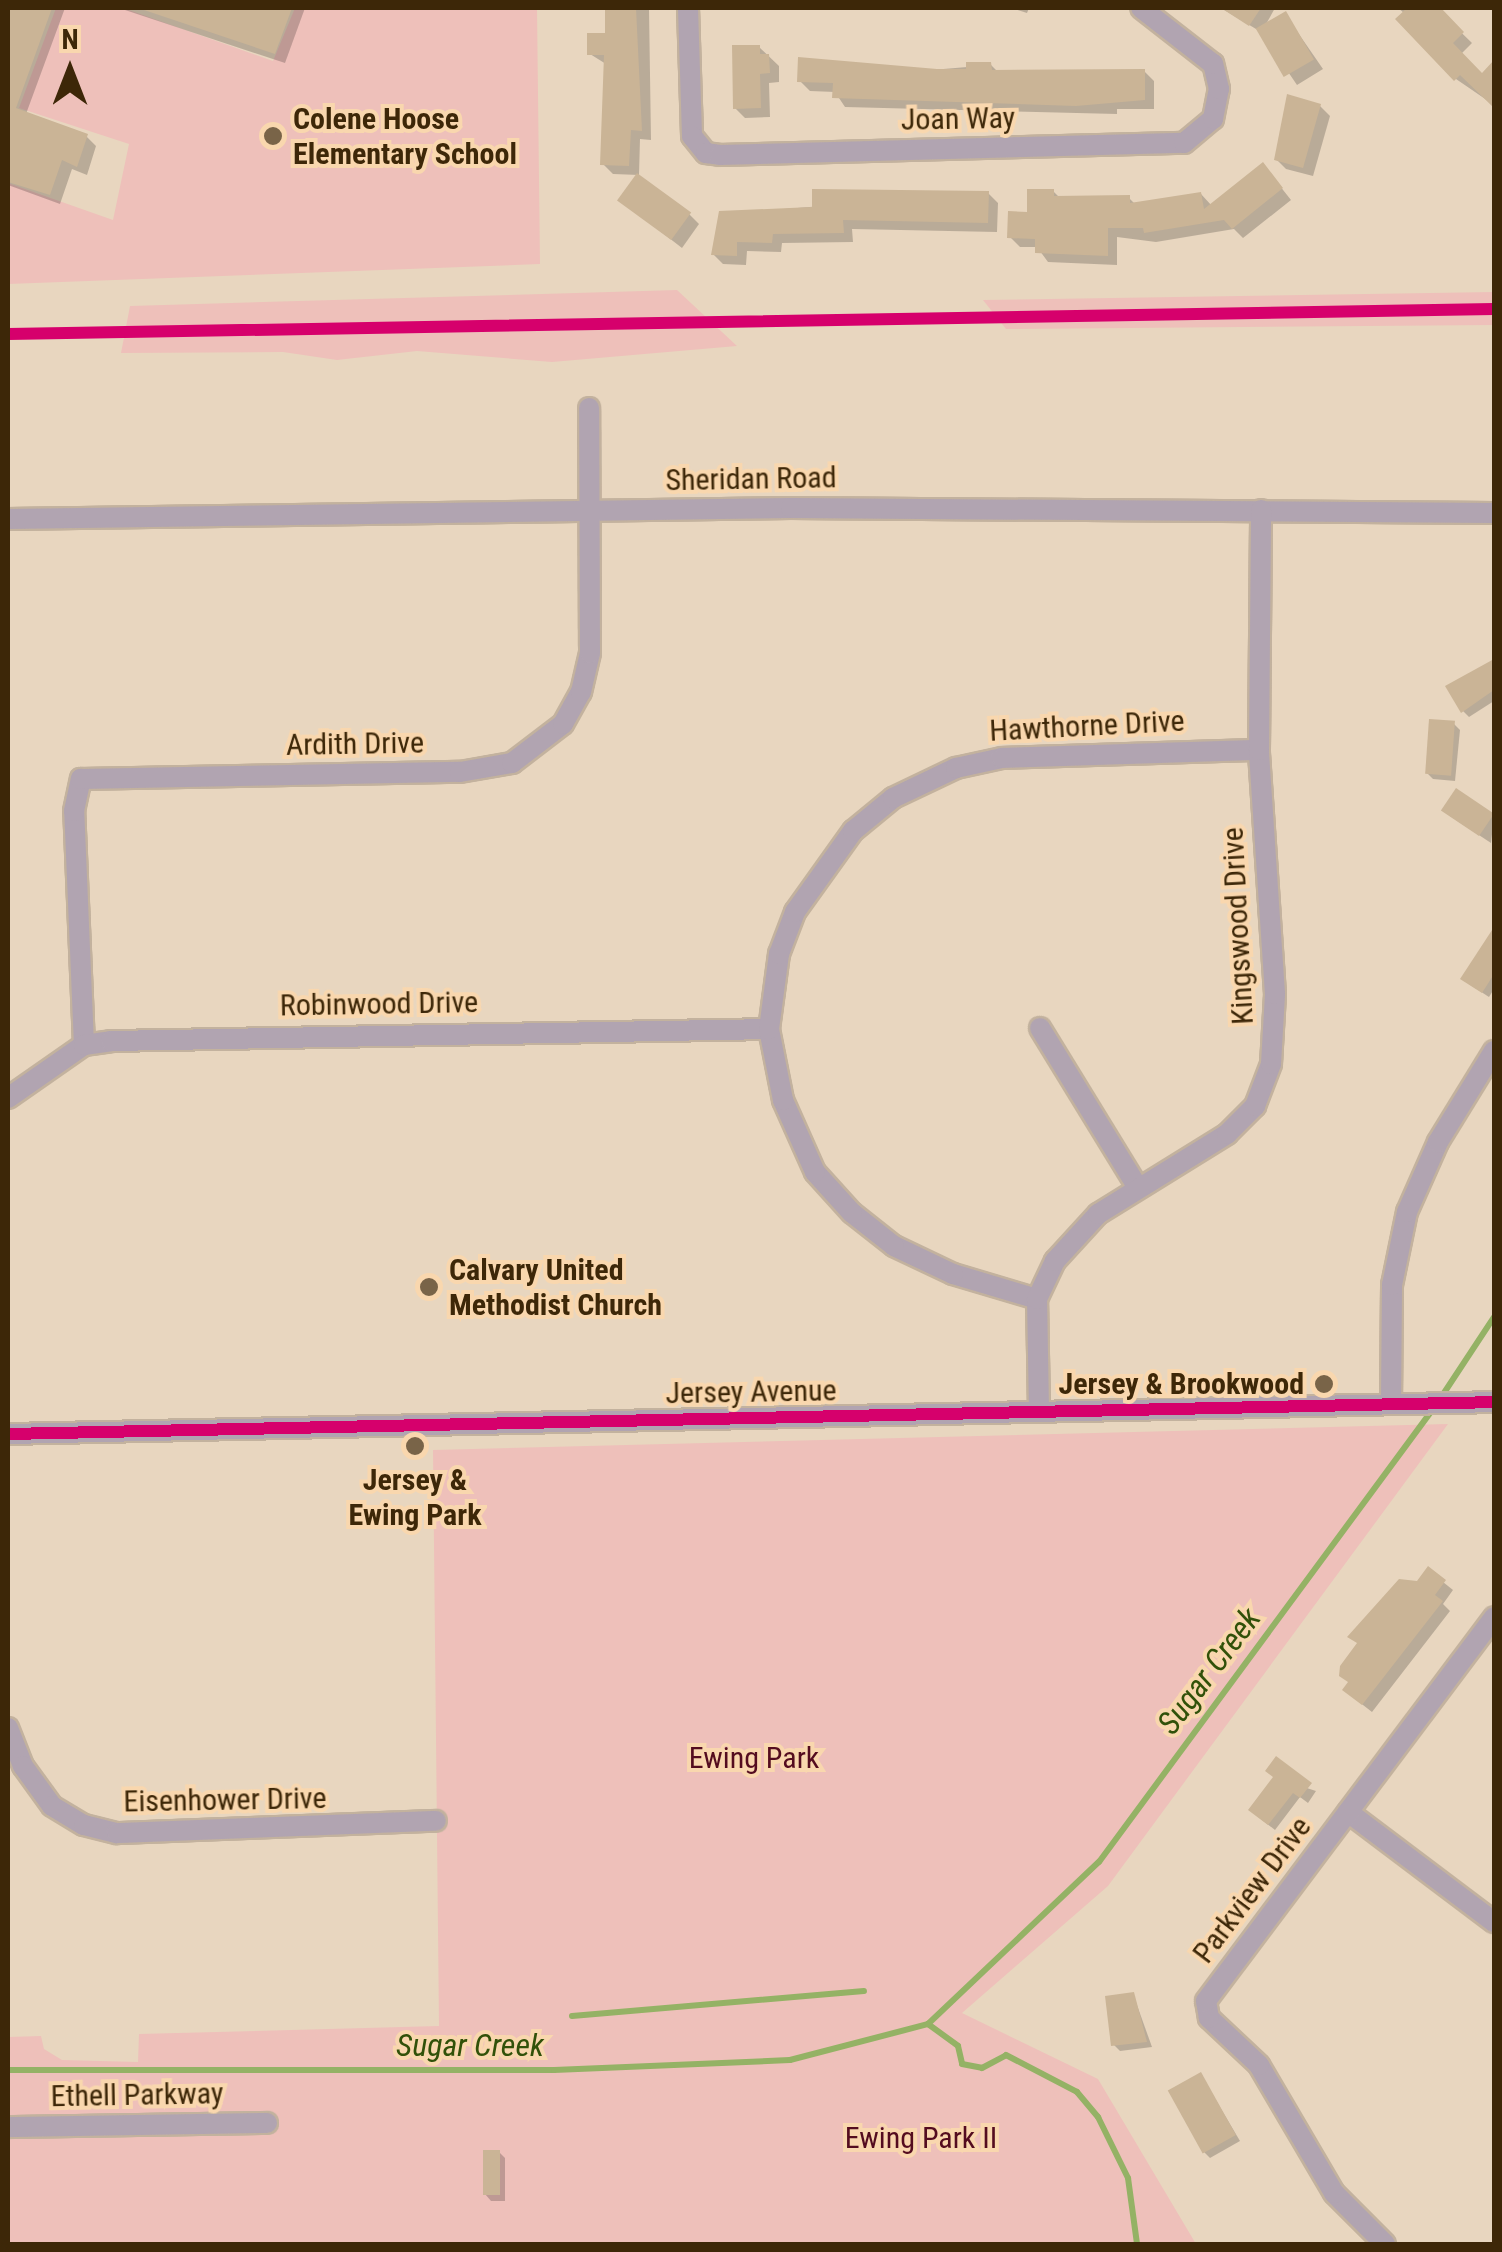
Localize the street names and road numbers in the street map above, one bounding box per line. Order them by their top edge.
street label: Joan Way [901,100,1015,138]
street label: Sheridan Road [665,460,837,498]
street label: Hawthorne Drive [989,703,1185,749]
street label: Ardith Drive [286,725,424,763]
street label: Kingswood Drive [1215,826,1261,1026]
street label: Robinwood Drive [279,984,479,1024]
street label: Jersey Avenue [665,1373,837,1411]
street label: Eisenhower Drive [123,1780,327,1820]
street label: Parkview Drive [1185,1810,1319,1970]
street label: Ethell Parkway [50,2075,224,2115]

